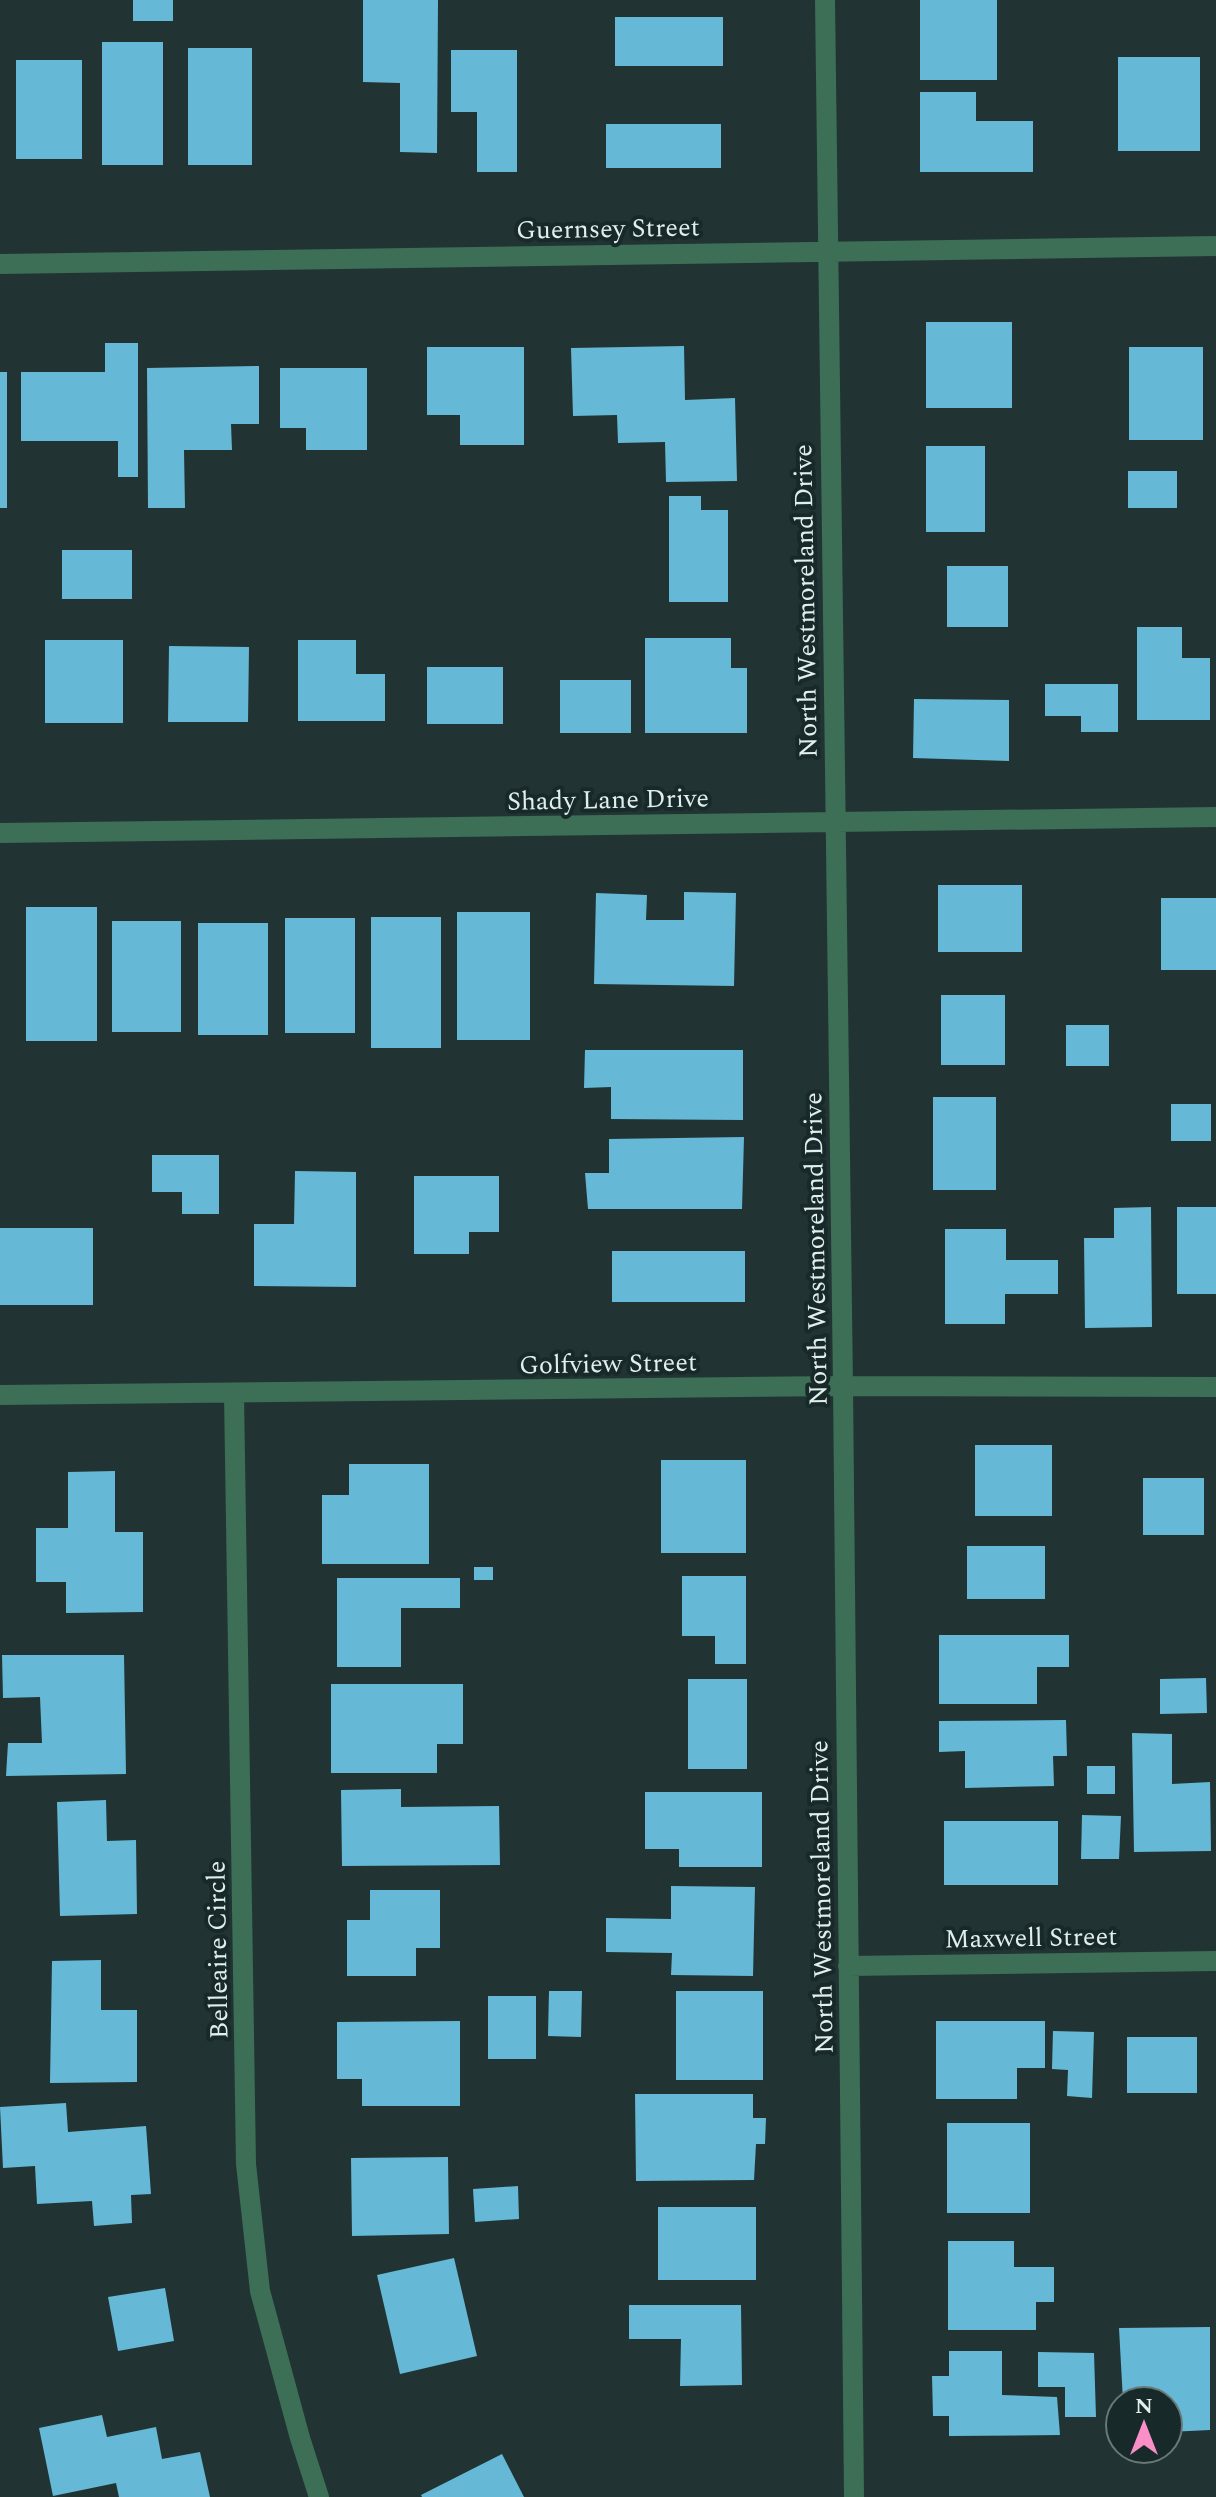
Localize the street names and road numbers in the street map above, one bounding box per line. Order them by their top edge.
street label: Guernsey Street [516,207,700,251]
street label: North Westmoreland Drive [783,444,829,758]
street label: Shady Lane Drive [507,778,709,822]
street label: North Westmoreland Drive [793,1092,839,1406]
street label: Golfview Street [519,1342,697,1386]
street label: North Westmoreland Drive [799,1740,845,2054]
street label: Belleaire Circle [196,1861,240,2039]
street label: Maxwell Street [944,1916,1118,1960]

